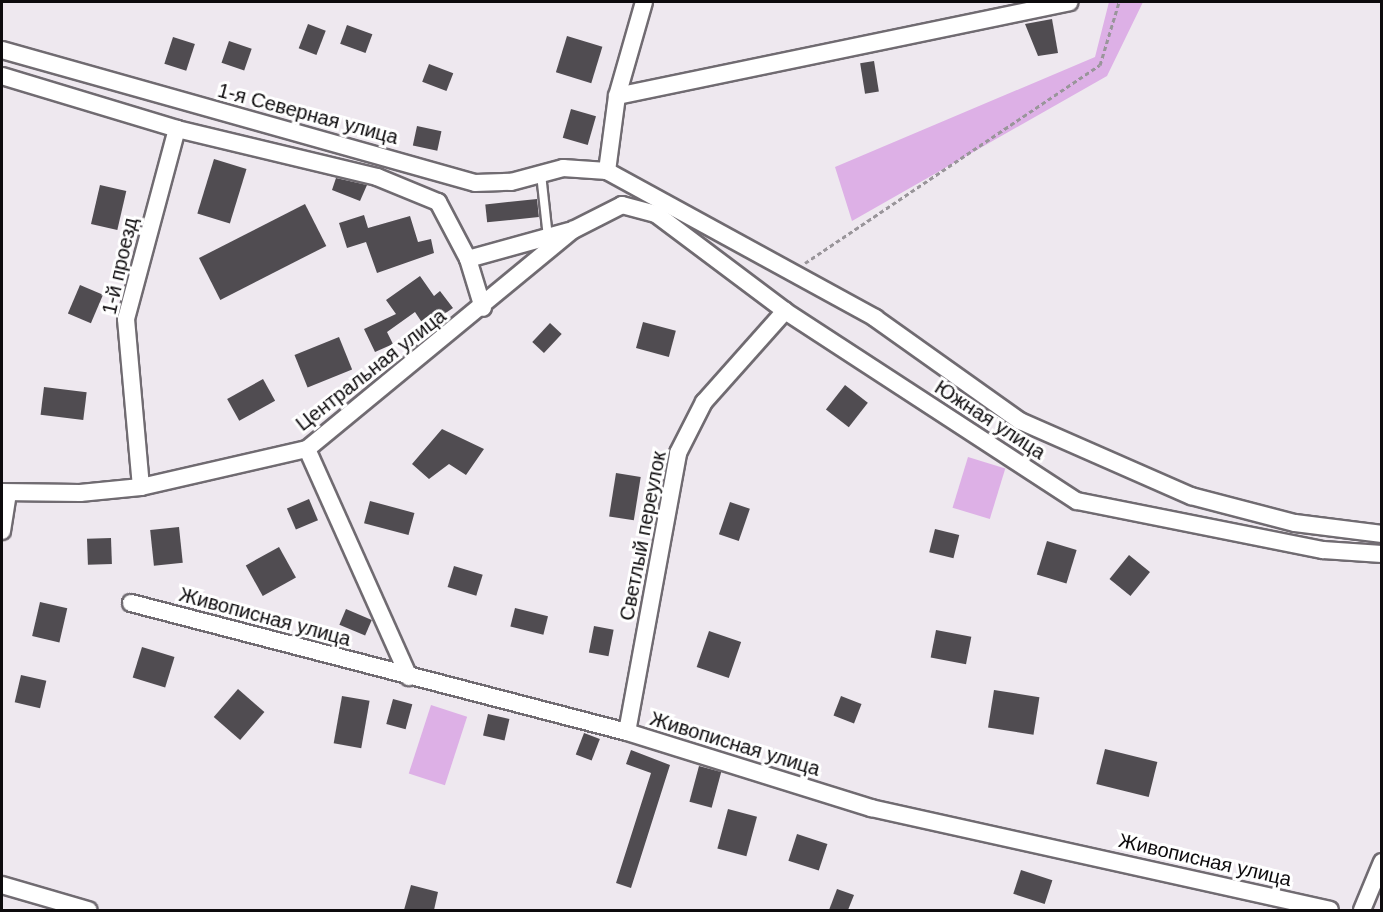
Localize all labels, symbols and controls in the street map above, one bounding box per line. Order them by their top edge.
street label: 1-я Северная улица [215,78,401,150]
street label: 1-й проезд [97,215,143,317]
street label: Центральная улица [291,304,451,436]
street label: Южная улица [930,375,1050,465]
street label: Светлый переулок [615,449,671,623]
street label: Живописная улица [177,583,353,651]
street label: Живописная улица [647,707,823,781]
street label: Живописная улица [1116,828,1294,892]

